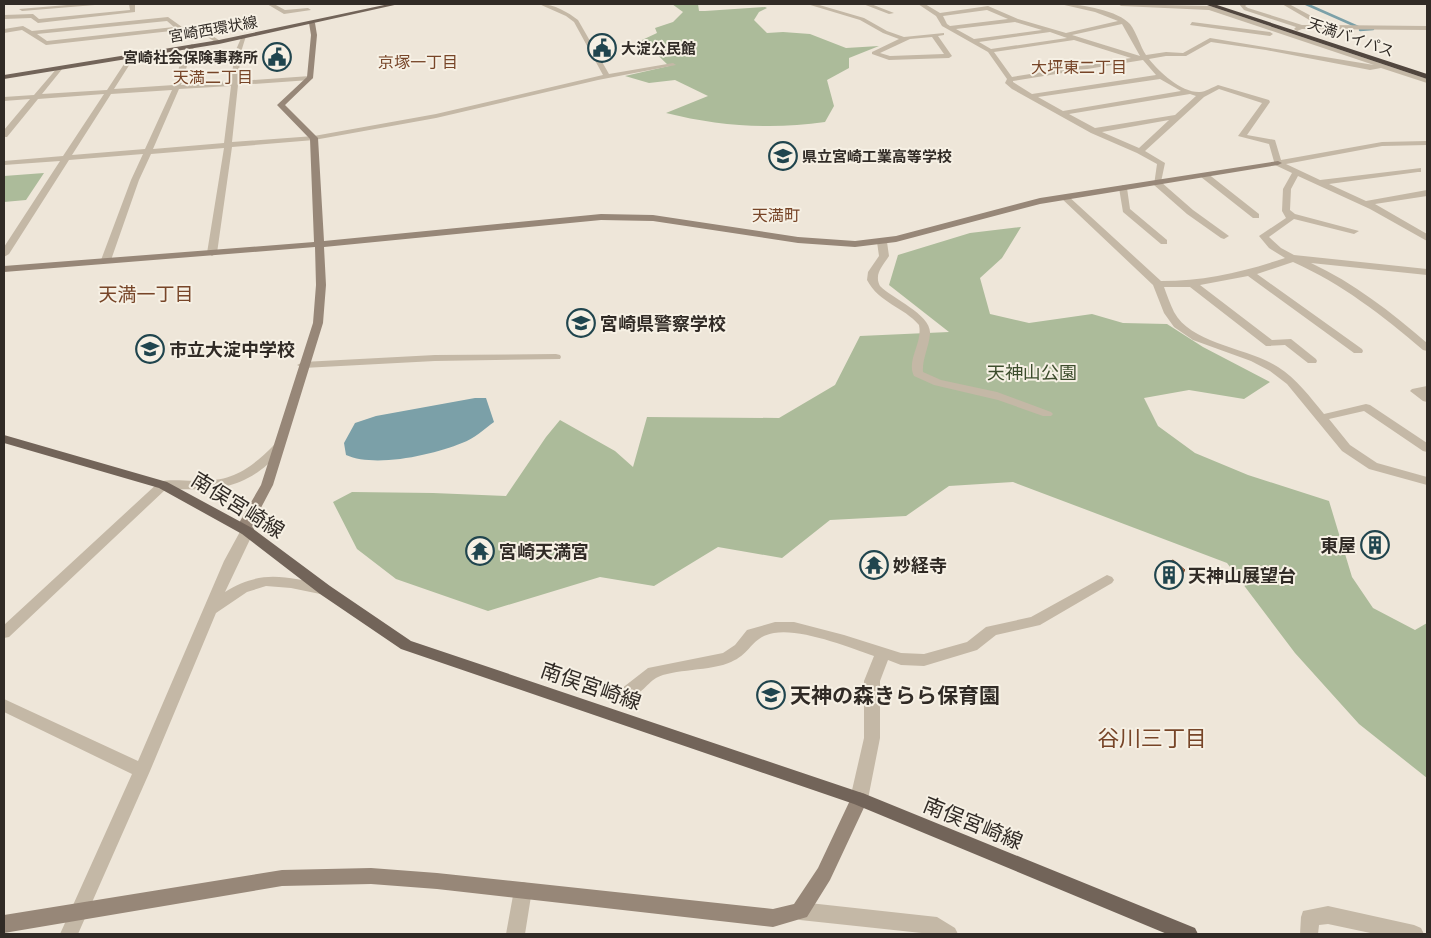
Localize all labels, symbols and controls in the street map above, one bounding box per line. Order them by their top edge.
street label: 宮崎西環状線 [167,13,259,45]
street label: 天満バイパス [1306,14,1396,60]
public building icon: 大淀公民館 [587,33,617,63]
place label: 大淀公民館 [621,40,696,57]
public building icon: 宮崎社会保険事務所 [262,42,292,72]
place label: 宮崎社会保険事務所 [123,49,258,66]
district label: 京塚一丁目 [378,53,458,72]
district label: 大坪東二丁目 [1031,58,1127,77]
district label: 天満二丁目 [173,68,253,87]
school or university icon: 県立宮崎工業高等学校 [768,141,798,171]
place label: 県立宮崎工業高等学校 [802,148,952,165]
district label: 天満町 [752,206,800,225]
district label: 天満一丁目 [98,283,194,305]
school or university icon: 宮崎県警察学校 [566,308,596,338]
place label: 宮崎県警察学校 [600,313,726,334]
school or university icon: 市立大淀中学校 [135,334,165,364]
place label: 市立大淀中学校 [169,339,295,360]
park label: 天神山公園 [987,362,1077,383]
street label: 南俣宮崎線 [187,467,289,543]
building icon: 東屋 [1360,530,1390,560]
place label: 東屋 [1320,535,1356,556]
temple icon: 宮崎天満宮 [465,536,495,566]
place label: 宮崎天満宮 [499,541,589,562]
temple icon: 妙経寺 [859,550,889,580]
place label: 妙経寺 [893,555,947,576]
building icon: 天神山展望台 [1154,560,1184,590]
place label: 天神山展望台 [1188,565,1296,586]
street label: 南俣宮崎線 [537,657,645,715]
school or university icon: 天神の森きらら保育園 [756,680,786,710]
place label: 天神の森きらら保育園 [790,683,1000,708]
district label: 谷川三丁目 [1097,725,1207,751]
street label: 南俣宮崎線 [920,792,1026,854]

